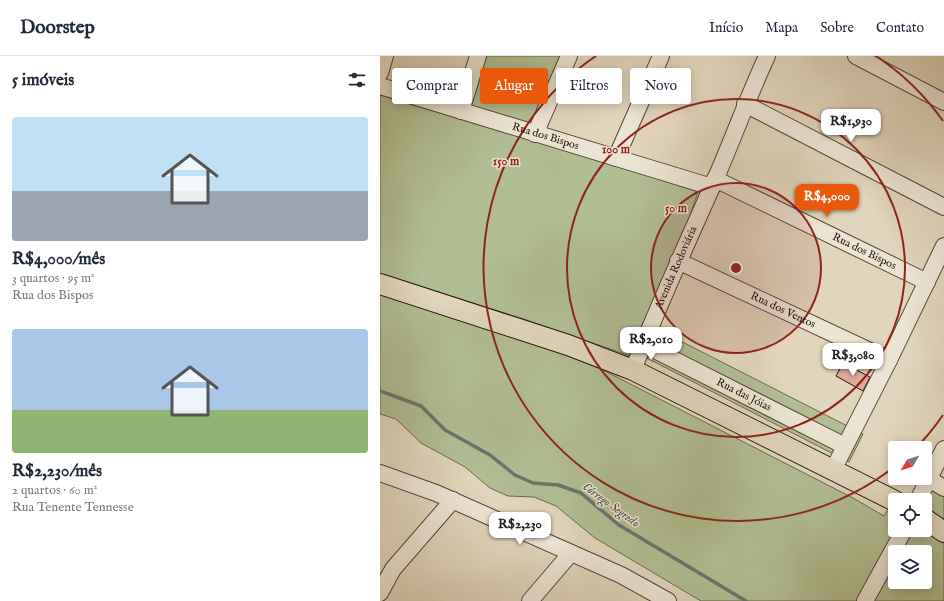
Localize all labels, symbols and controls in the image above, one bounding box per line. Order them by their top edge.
text: Doorstep [20,16,95,40]
text: Início [709,19,743,37]
text: Mapa [765,19,798,37]
text: Sobre [820,19,854,37]
text: Contato [876,19,924,37]
chip: Comprar [392,68,472,104]
chip: Alugar [480,68,548,104]
chip: Filtros [556,68,622,104]
chip: Novo [630,68,691,104]
icon: filters [346,69,368,91]
text: 5 imóveis [12,70,74,91]
pin: R$1,930 [814,109,888,143]
text: R$1,930 [830,113,872,130]
street label: Rua dos Bispos [510,120,581,153]
text: 100 m [602,142,631,157]
icon: home [154,143,226,215]
text: 150 m [493,154,520,169]
pin: R$4,000 [790,184,864,218]
text: R$4,000 [804,188,850,205]
text: 50 m [665,201,688,216]
street label: Avenida Rodoviária [651,224,701,312]
street label: Rua dos Bispos [830,230,899,273]
text: R$4,000/mês [12,249,105,270]
centre of rings [729,261,743,275]
text: 3 quartos · 95 m² [12,270,95,287]
text: Rua dos Bispos [12,287,94,304]
street label: Rua dos Ventos [748,289,818,332]
pin: R$2,010 [614,327,688,361]
text: R$2,010 [629,331,673,348]
pin: R$3,080 [816,343,890,377]
text: R$3,080 [831,347,875,364]
icon: home [154,355,226,427]
street label: Rua das Jóias [714,375,774,415]
north arrow [888,441,932,485]
map controls [888,441,932,589]
text: R$2,230/mês [12,461,102,482]
water label: Córrego Segredo [579,479,642,531]
text: 2 quartos · 60 m² [12,482,97,499]
button: locate [888,493,932,537]
text: Rua Tenente Tennesse [12,499,134,516]
pin: R$2,230 [483,512,557,546]
text: R$2,230 [498,516,542,533]
button: layers [888,545,932,589]

